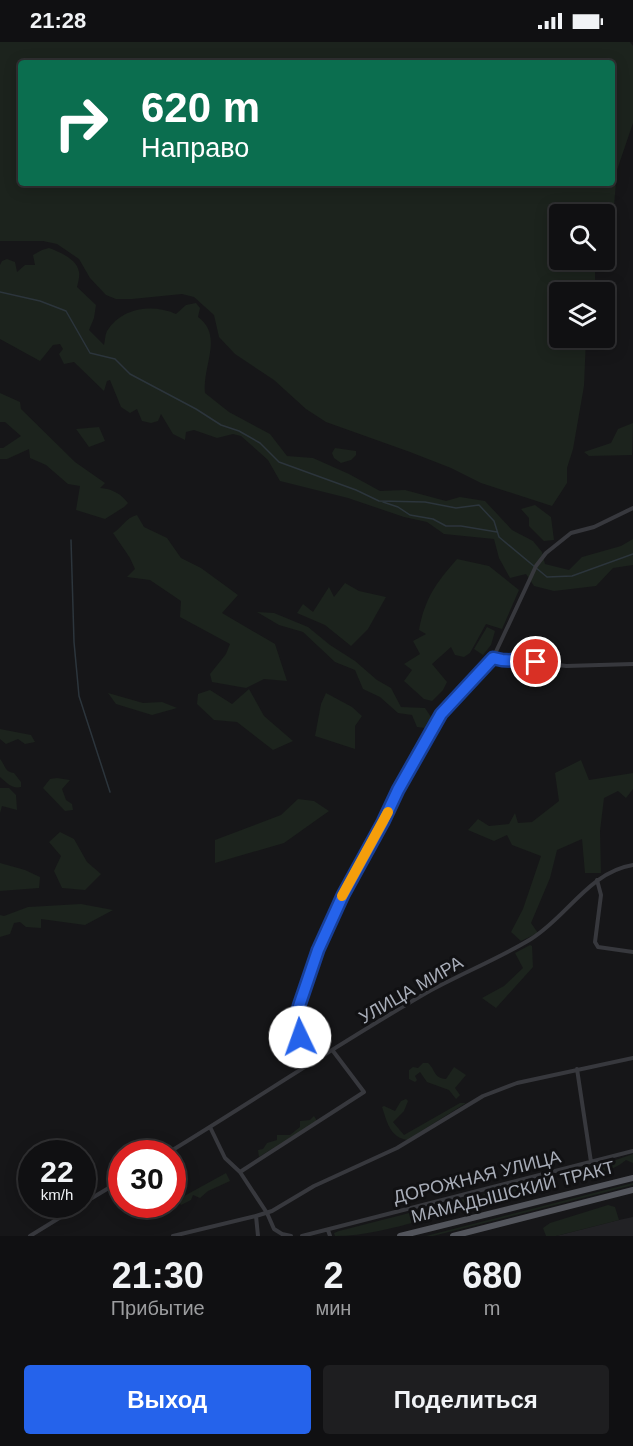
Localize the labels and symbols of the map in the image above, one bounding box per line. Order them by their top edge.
pin [510,636,561,687]
street label: УЛИЦА МИРА [355,952,467,1028]
position arrow [268,1005,332,1069]
speed limit sign: 30 [108,1140,186,1218]
street label: ДОРОЖНАЯ УЛИЦА [391,1146,563,1208]
street label: МАМАДЫШСКИЙ ТРАКТ [409,1156,617,1227]

